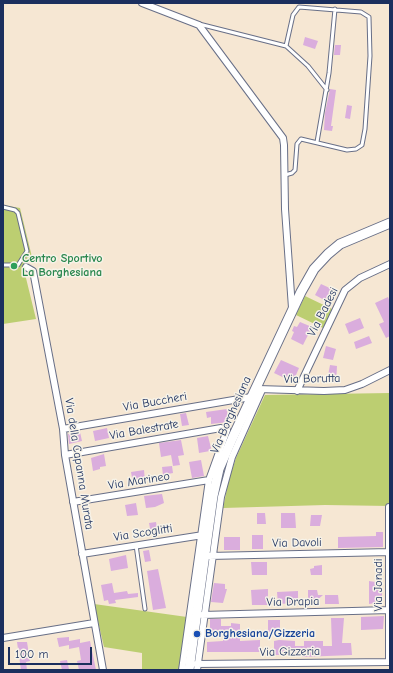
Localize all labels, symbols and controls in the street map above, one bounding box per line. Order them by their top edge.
place label: Centro Sportivo La Borghesiana [22,252,102,280]
marker: Centro Sportivo La Borghesiana [9,261,19,271]
street label: Via Badesi [305,285,341,339]
street label: Via Borutta [284,371,340,387]
street label: Via Borghesiana [208,374,254,456]
street label: Via Buccheri [122,389,188,415]
street label: Via della Capanna Murata [61,397,97,531]
street label: Via Balestrate [108,417,180,443]
street label: Via Marineo [107,469,171,493]
street label: Via Scoglitti [113,521,173,545]
street label: Via Davoli [272,535,322,551]
street label: Via Jonadi [372,558,386,612]
street label: Via Drapia [266,594,320,610]
place label: Borghesiana/Gizzeria [205,627,315,641]
marker: Borghesiana/Gizzeria [192,629,202,639]
scale bar [10,639,94,665]
street label: Via Gizzeria [260,644,320,660]
text: 100 m [15,647,48,661]

